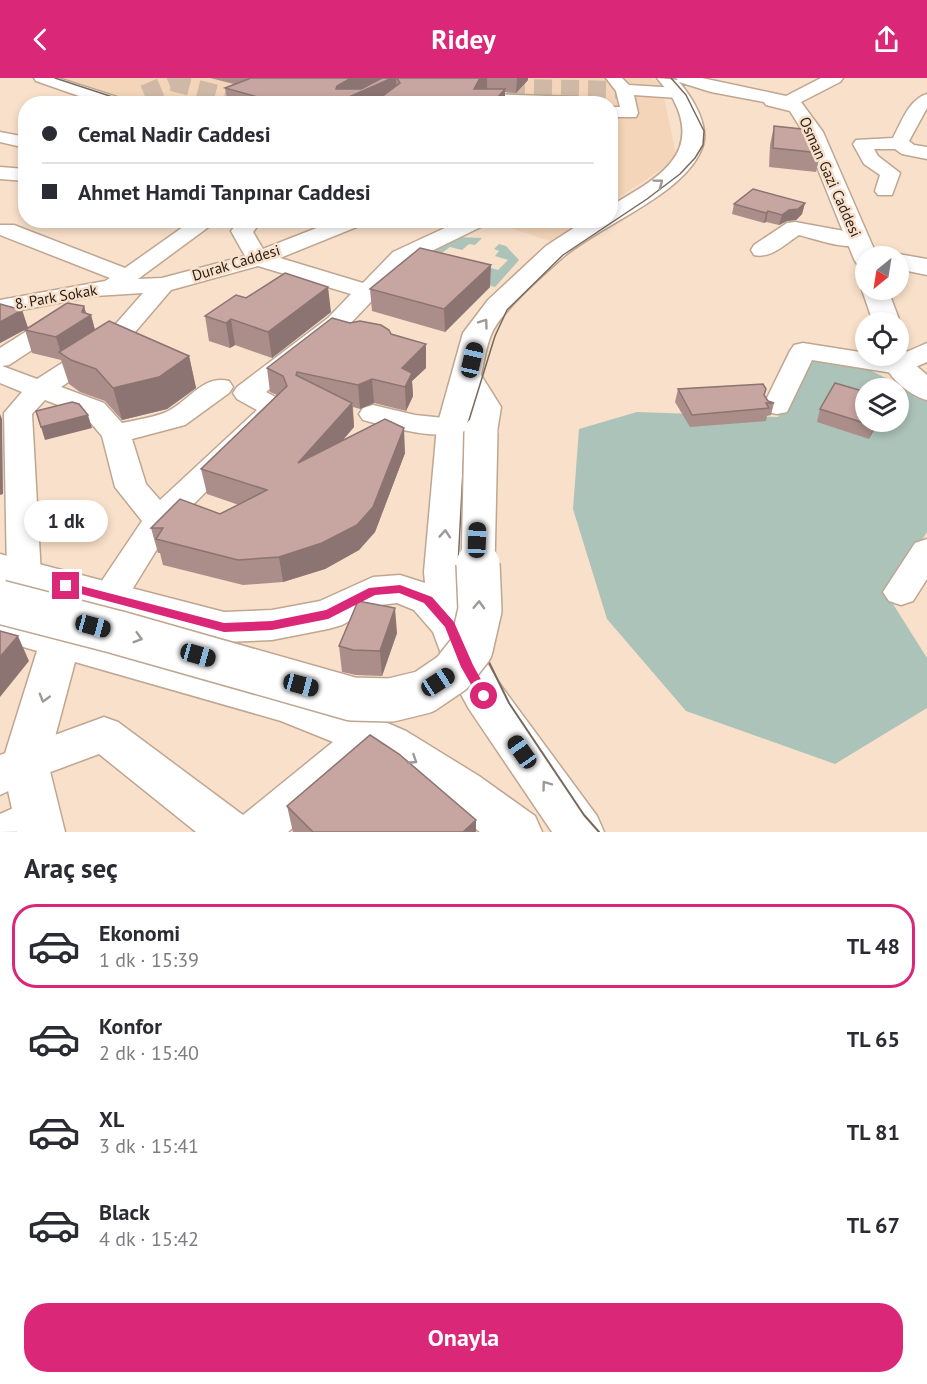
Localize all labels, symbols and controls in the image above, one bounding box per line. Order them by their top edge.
text: Ridey [431,22,496,56]
icon: back [24,23,57,56]
icon: share [870,23,903,56]
street label: Osman Gazi Caddesi [795,114,865,240]
text: Cemal Nadir Caddesi [78,120,271,148]
text: Ahmet Hamdi Tanpınar Caddesi [78,178,371,206]
one-way arrow [652,179,663,190]
street label: Durak Caddesi [190,240,282,285]
north arrow [855,246,909,300]
map controls [855,246,909,432]
street label: 8. Park Sokak [13,280,99,313]
button: locate [855,312,909,366]
one-way arrow [477,319,488,330]
car [459,340,485,380]
button: layers [855,378,909,432]
callout: 1 dk [24,499,108,541]
text: 1 dk [48,508,85,534]
car [467,522,487,558]
one-way arrow [439,529,452,538]
route end [52,572,79,599]
one-way arrow [473,600,485,609]
car [73,613,113,639]
one-way arrow [132,631,143,643]
car [178,641,218,669]
car [418,665,458,699]
car [281,672,321,698]
route start [470,682,497,709]
one-way arrow [39,692,51,703]
car [504,732,540,772]
one-way arrow [407,753,418,764]
one-way arrow [542,780,553,791]
text: Araç seç [24,851,118,885]
icon: car [27,919,81,973]
text: Ekonomi [99,919,180,947]
text: TL 48 [847,932,900,960]
text: 1 dk · 15:39 [99,947,199,973]
icon: car [27,1012,81,1066]
text: Konfor [99,1012,162,1040]
text: TL 65 [847,1025,900,1053]
text: 2 dk · 15:40 [99,1040,199,1066]
icon: car [27,1105,81,1159]
text: XL [99,1105,124,1133]
text: TL 81 [847,1118,900,1146]
text: 3 dk · 15:41 [99,1133,199,1159]
icon: car [27,1198,81,1252]
text: Black [99,1198,150,1226]
text: TL 67 [847,1211,900,1239]
text: 4 dk · 15:42 [99,1226,199,1252]
button: Onayla [24,1303,903,1372]

